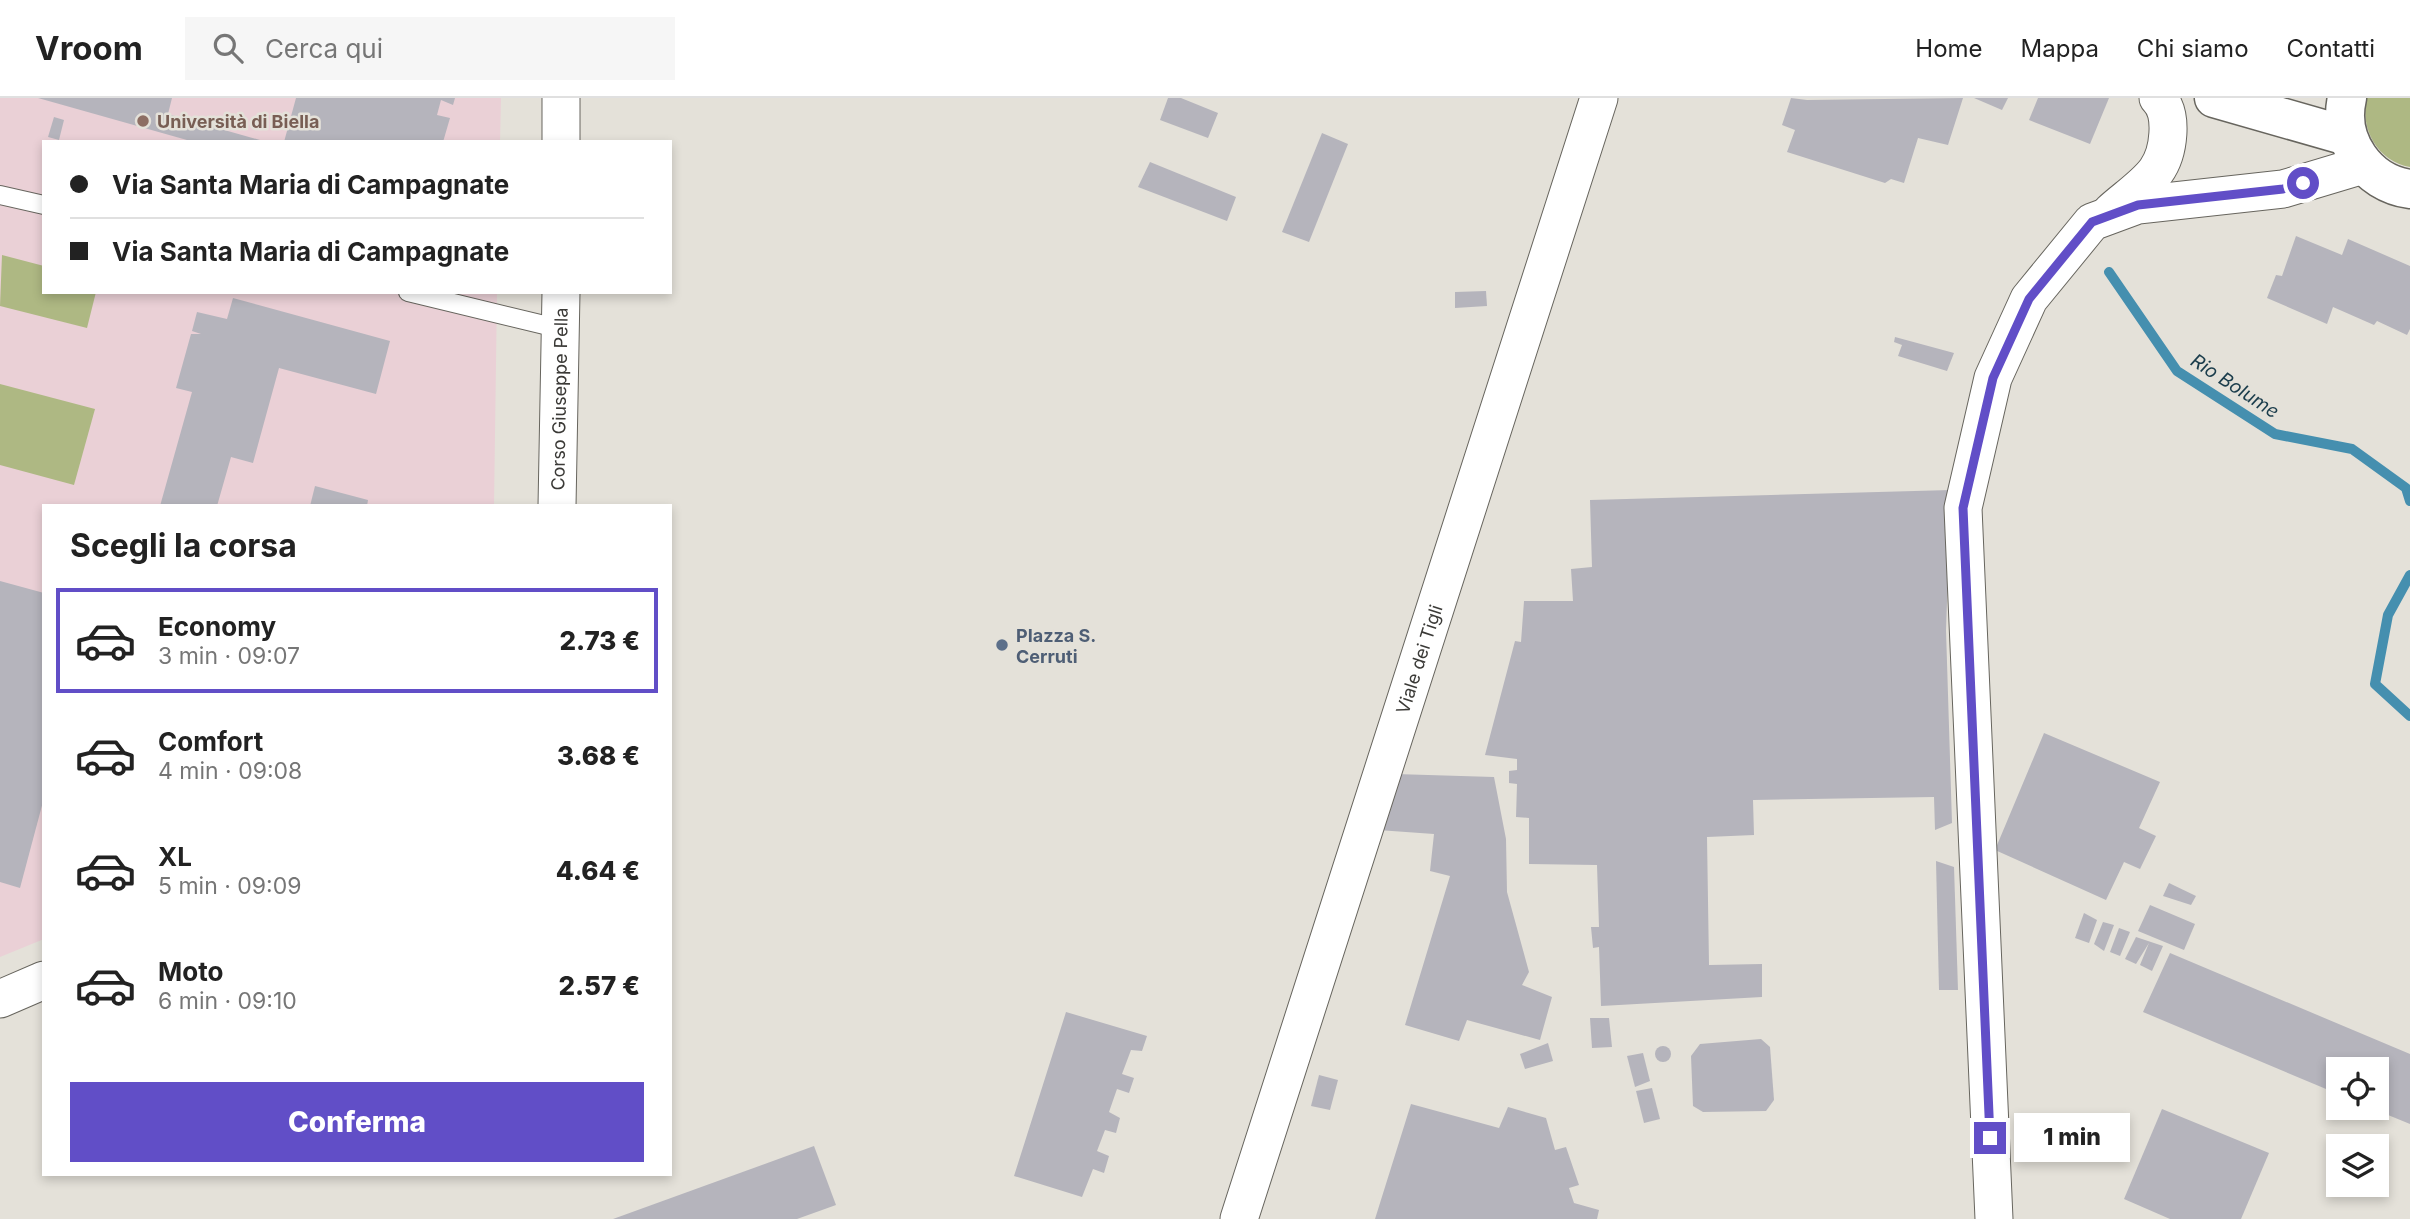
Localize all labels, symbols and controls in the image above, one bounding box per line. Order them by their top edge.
search box [185,17,675,80]
text: Vroom [35,28,143,68]
icon: search [209,29,247,67]
text: Cerca qui [265,33,383,64]
text: Home [1915,34,1983,63]
text: Mappa [2021,34,2099,63]
text: Chi siamo [2137,34,2249,63]
text: Contatti [2287,34,2375,63]
place label: Università di Biella [157,111,319,132]
marker: Università di Biella [135,113,151,129]
route start [2287,167,2319,199]
text: Via Santa Maria di Campagnate [112,169,509,200]
text: Via Santa Maria di Campagnate [112,236,509,267]
street label: Corso Giuseppe Pella [547,307,571,491]
water label: Rio Bolume [2186,349,2284,423]
text: Scegli la corsa [70,526,297,565]
street label: Viale dei Tigli [1391,602,1446,716]
icon: car [74,609,137,672]
text: Economy [158,611,276,642]
text: 2.73 € [559,625,640,656]
place label: PIazza S. Cerruti [1016,625,1096,667]
marker: PIazza S. Cerruti [994,637,1010,653]
text: 3 min · 09:07 [158,642,300,670]
icon: car [74,724,137,787]
text: Comfort [158,726,263,757]
text: 3.68 € [557,740,640,771]
text: 4 min · 09:08 [158,757,302,785]
icon: car [74,839,137,902]
text: XL [158,841,192,872]
text: 4.64 € [556,855,640,886]
text: 5 min · 09:09 [158,872,302,900]
icon: car [74,954,137,1017]
text: Moto [158,956,223,987]
text: 2.57 € [558,970,640,1001]
text: 6 min · 09:10 [158,987,297,1015]
map controls [2326,1057,2389,1197]
button: locate [2326,1057,2389,1120]
button: Conferma [70,1082,644,1162]
callout: 1 min [2014,1114,2130,1162]
route end [1974,1122,2006,1154]
text: 1 min [2043,1123,2101,1151]
button: layers [2326,1134,2389,1197]

